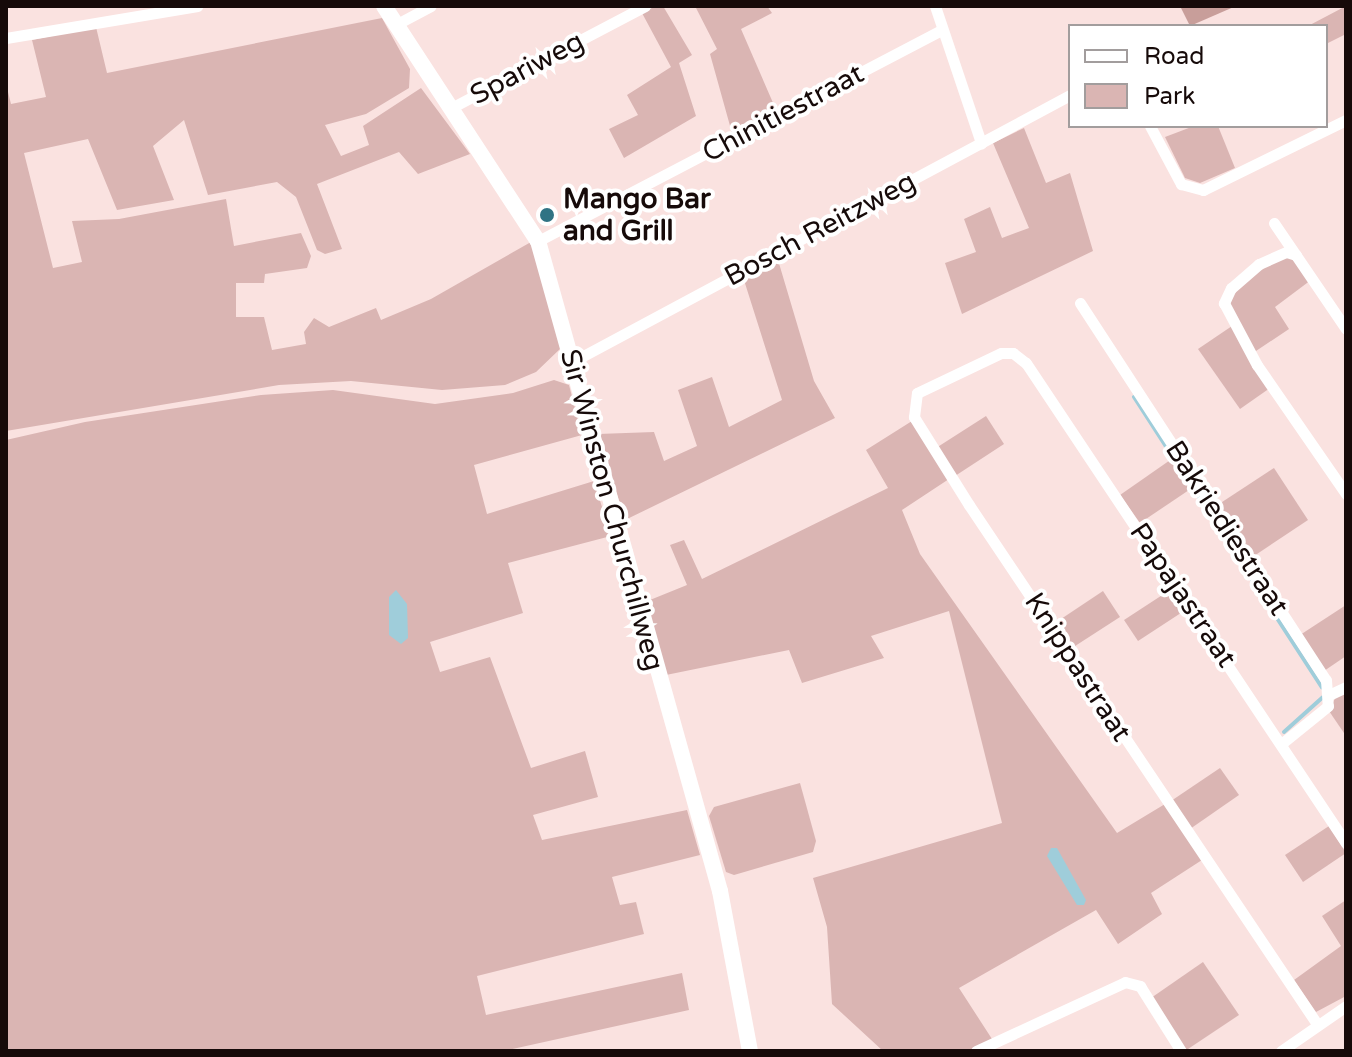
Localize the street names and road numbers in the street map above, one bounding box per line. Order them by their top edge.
street label: Spariweg [465,24,589,112]
street label: Chinitiestraat [697,56,869,170]
street label: Bosch Reitzweg [719,164,921,294]
street label: Sir Winston Churchillweg [553,346,671,674]
street label: Bakriediestraat [1158,435,1296,621]
street label: Papajastraat [1122,517,1244,673]
street label: Knippastraat [1017,586,1139,748]

